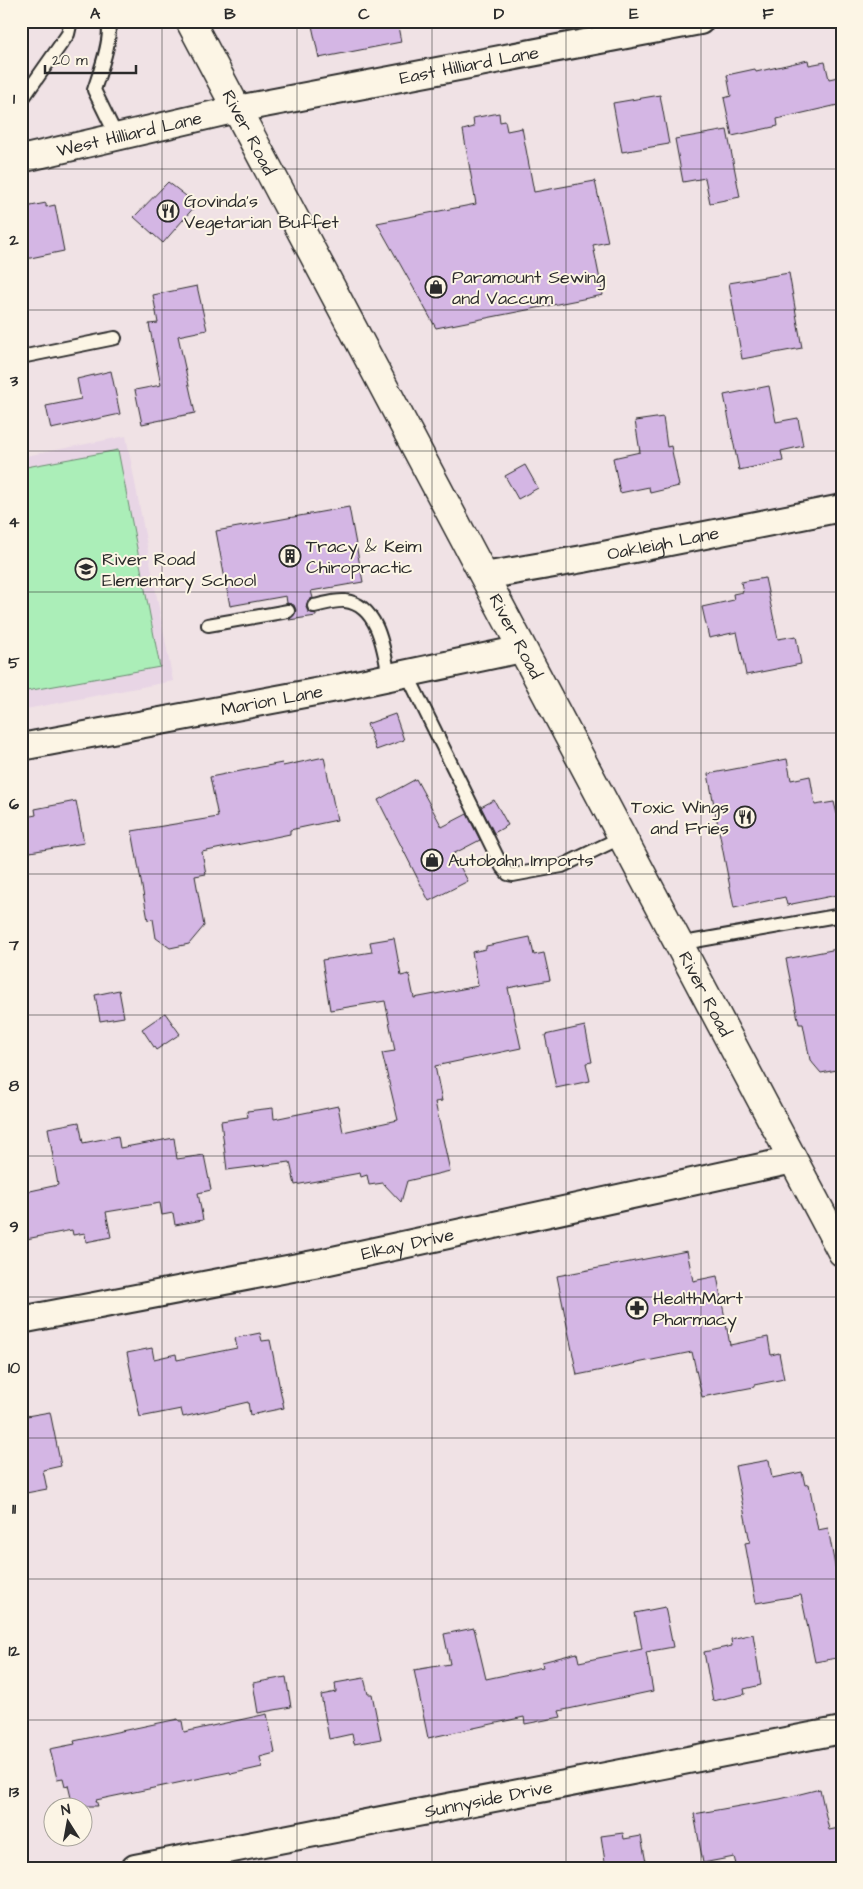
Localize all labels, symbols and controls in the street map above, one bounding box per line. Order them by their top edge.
text: A [90,3,101,25]
text: B [224,3,236,25]
text: C [358,3,370,25]
text: D [494,3,505,25]
text: E [629,3,639,25]
text: F [762,3,774,25]
street label: East Hilliard Lane [397,39,541,90]
scale bar [45,42,136,74]
text: 20 m [52,50,88,71]
street label: River Road [216,85,282,179]
text: 1 [13,88,16,110]
street label: West Hilliard Lane [54,105,204,163]
place label: Govinda's Vegetarian Buffet [184,189,340,236]
restaurant icon: Govinda's Vegetarian Buffet [156,199,180,223]
text: 2 [8,229,19,251]
place label: Paramount Sewing and Vaccum [452,265,605,311]
shop icon: Paramount Sewing and Vaccum [424,275,448,299]
text: 3 [9,370,19,392]
text: 4 [9,511,20,533]
street label: Oakleigh Lane [605,520,721,566]
place label: Tracy & Keim Chiropractic [306,534,421,580]
building icon: Tracy & Keim Chiropractic [278,544,302,568]
place label: River Road Elementary School [102,547,257,594]
school or university icon: River Road Elementary School [74,557,98,581]
street label: River Road [483,589,549,683]
text: 5 [8,652,20,674]
street label: Marion Lane [219,678,325,722]
text: 6 [9,793,19,815]
place label: Toxic Wings and Fries [631,795,729,841]
restaurant icon: Toxic Wings and Fries [733,805,757,829]
shop icon: Autobahn Imports [420,848,444,872]
place label: Autobahn Imports [448,848,594,873]
text: 7 [8,934,19,956]
street label: River Road [672,947,738,1041]
text: 8 [9,1075,20,1097]
text: 9 [9,1216,19,1238]
street label: Elkay Drive [359,1222,457,1266]
place label: HealthMart Pharmacy [653,1286,744,1333]
pharmacy icon: HealthMart Pharmacy [625,1296,649,1320]
text: 10 [8,1357,20,1379]
text: 11 [12,1498,17,1520]
text: 12 [8,1640,20,1662]
street label: Sunnyside Drive [422,1774,555,1824]
text: 13 [9,1781,20,1803]
north arrow [42,1796,92,1846]
text: N [59,1800,72,1821]

